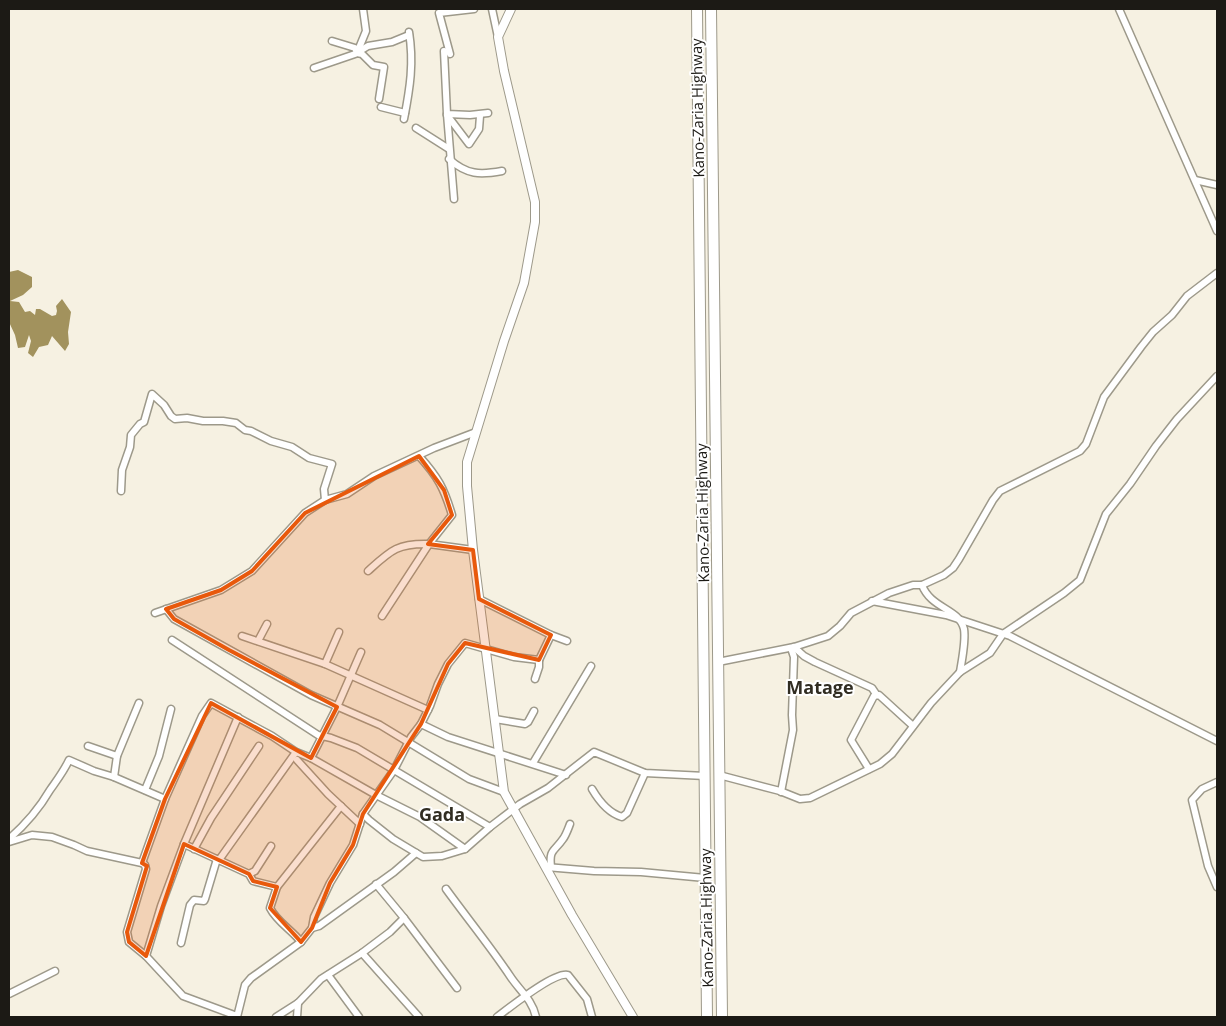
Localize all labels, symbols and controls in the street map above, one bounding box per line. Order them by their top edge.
street label: Kano-Zaria Highway [686,38,708,178]
street label: Kano-Zaria Highway [691,443,713,583]
district label: Matage [786,675,854,699]
district label: Gada [419,802,465,826]
street label: Kano-Zaria Highway [695,848,717,988]

